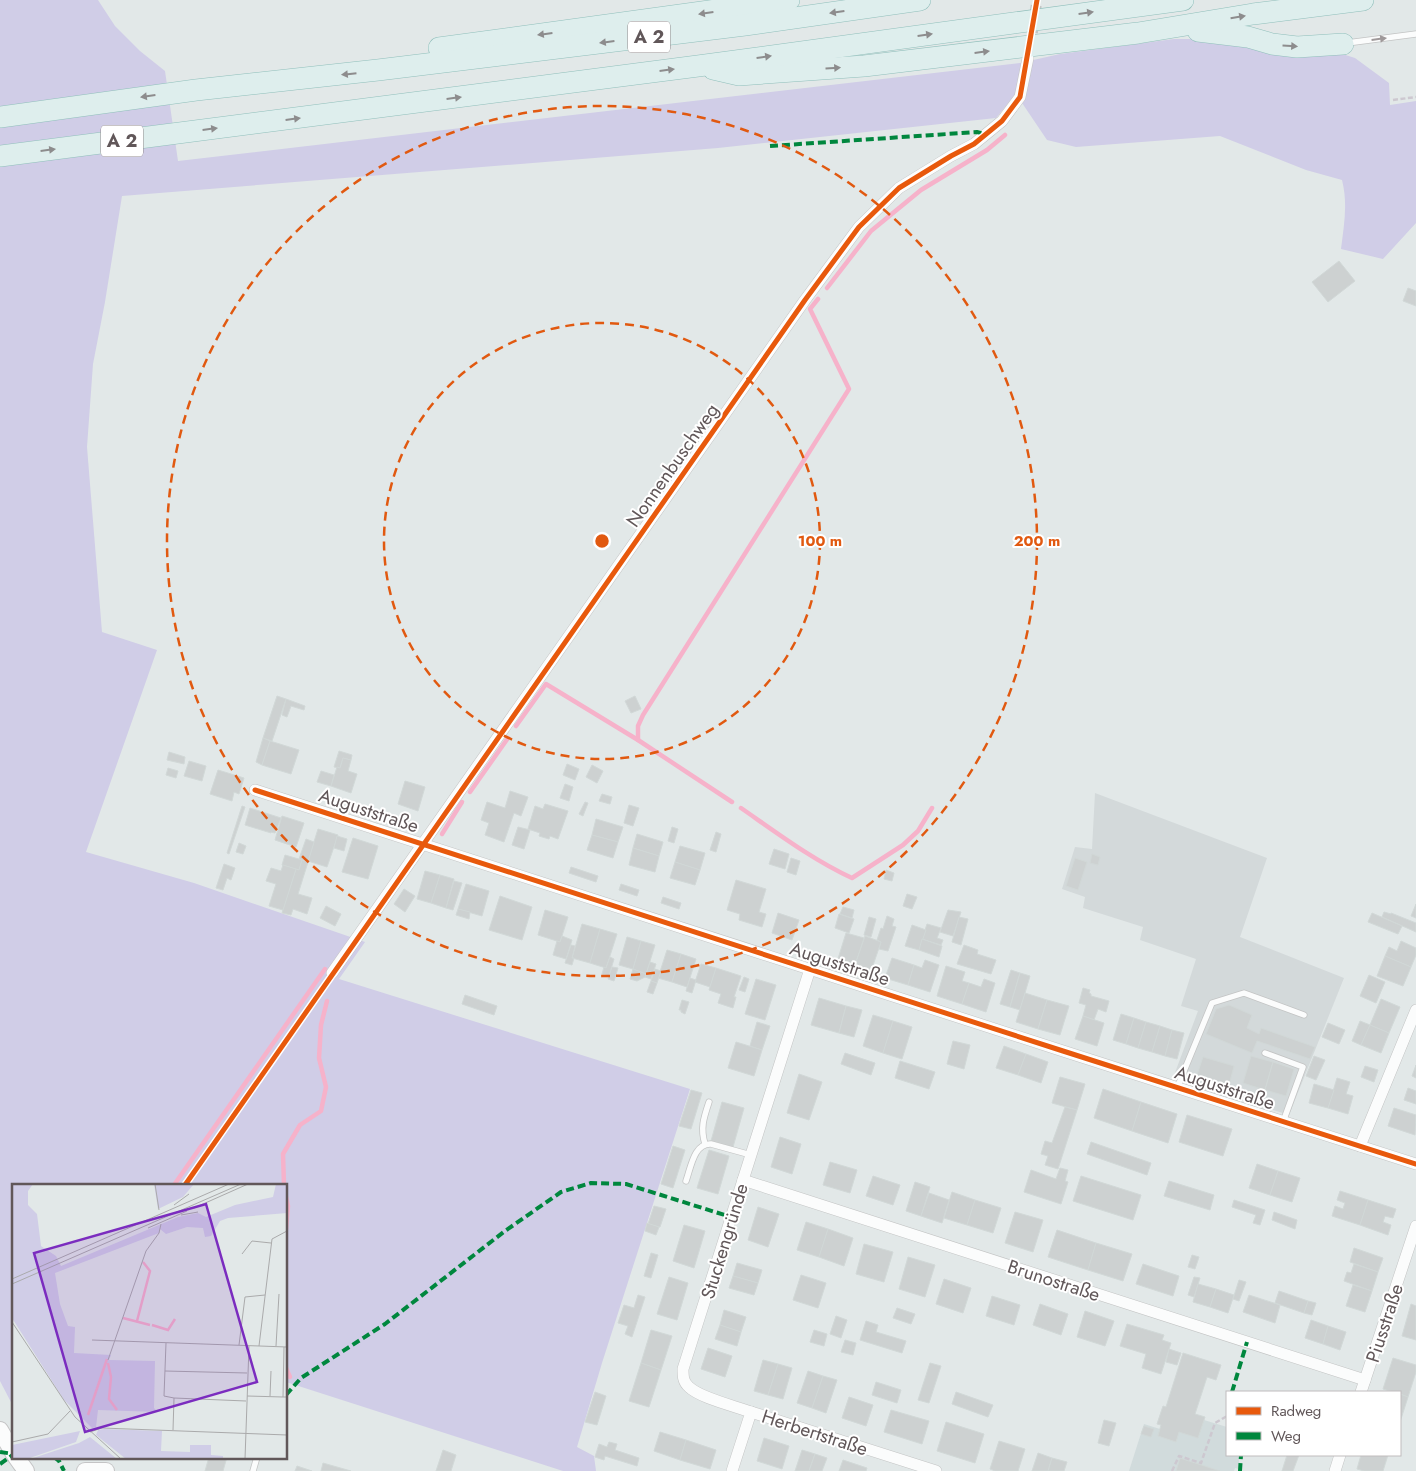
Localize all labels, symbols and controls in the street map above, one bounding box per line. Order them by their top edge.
one-way arrow [829,8,845,16]
one-way arrow [698,9,714,17]
one-way arrow [1078,9,1094,17]
one-way arrow [1231,12,1247,20]
road number: A 2 [628,22,670,52]
one-way arrow [537,30,553,38]
one-way arrow [917,31,933,39]
one-way arrow [1372,35,1388,43]
one-way arrow [598,38,614,46]
one-way arrow [1283,42,1299,50]
one-way arrow [974,48,990,56]
one-way arrow [756,53,772,61]
one-way arrow [826,64,842,72]
one-way arrow [660,66,676,74]
one-way arrow [341,70,357,78]
one-way arrow [140,92,156,100]
one-way arrow [446,93,462,101]
one-way arrow [285,114,301,122]
road number: A 2 [101,125,143,156]
one-way arrow [202,125,218,133]
one-way arrow [41,146,57,154]
street label: Nonnenbuschweg [620,398,725,533]
text: 100 m [798,530,842,552]
text: 200 m [1014,530,1060,552]
centre of rings [593,532,611,550]
street label: Auguststraße [315,782,422,839]
street label: Auguststraße [786,935,893,992]
street label: Auguststraße [1171,1059,1278,1116]
street label: Stuckengründe [694,1180,755,1302]
inset map [12,1184,288,1458]
street label: Brunostraße [1004,1253,1104,1308]
street label: Piusstraße [1359,1280,1410,1366]
legend [1226,1391,1401,1456]
text: Radweg [1271,1400,1321,1422]
street label: Herbertstraße [758,1403,872,1462]
text: Weg [1271,1425,1301,1447]

